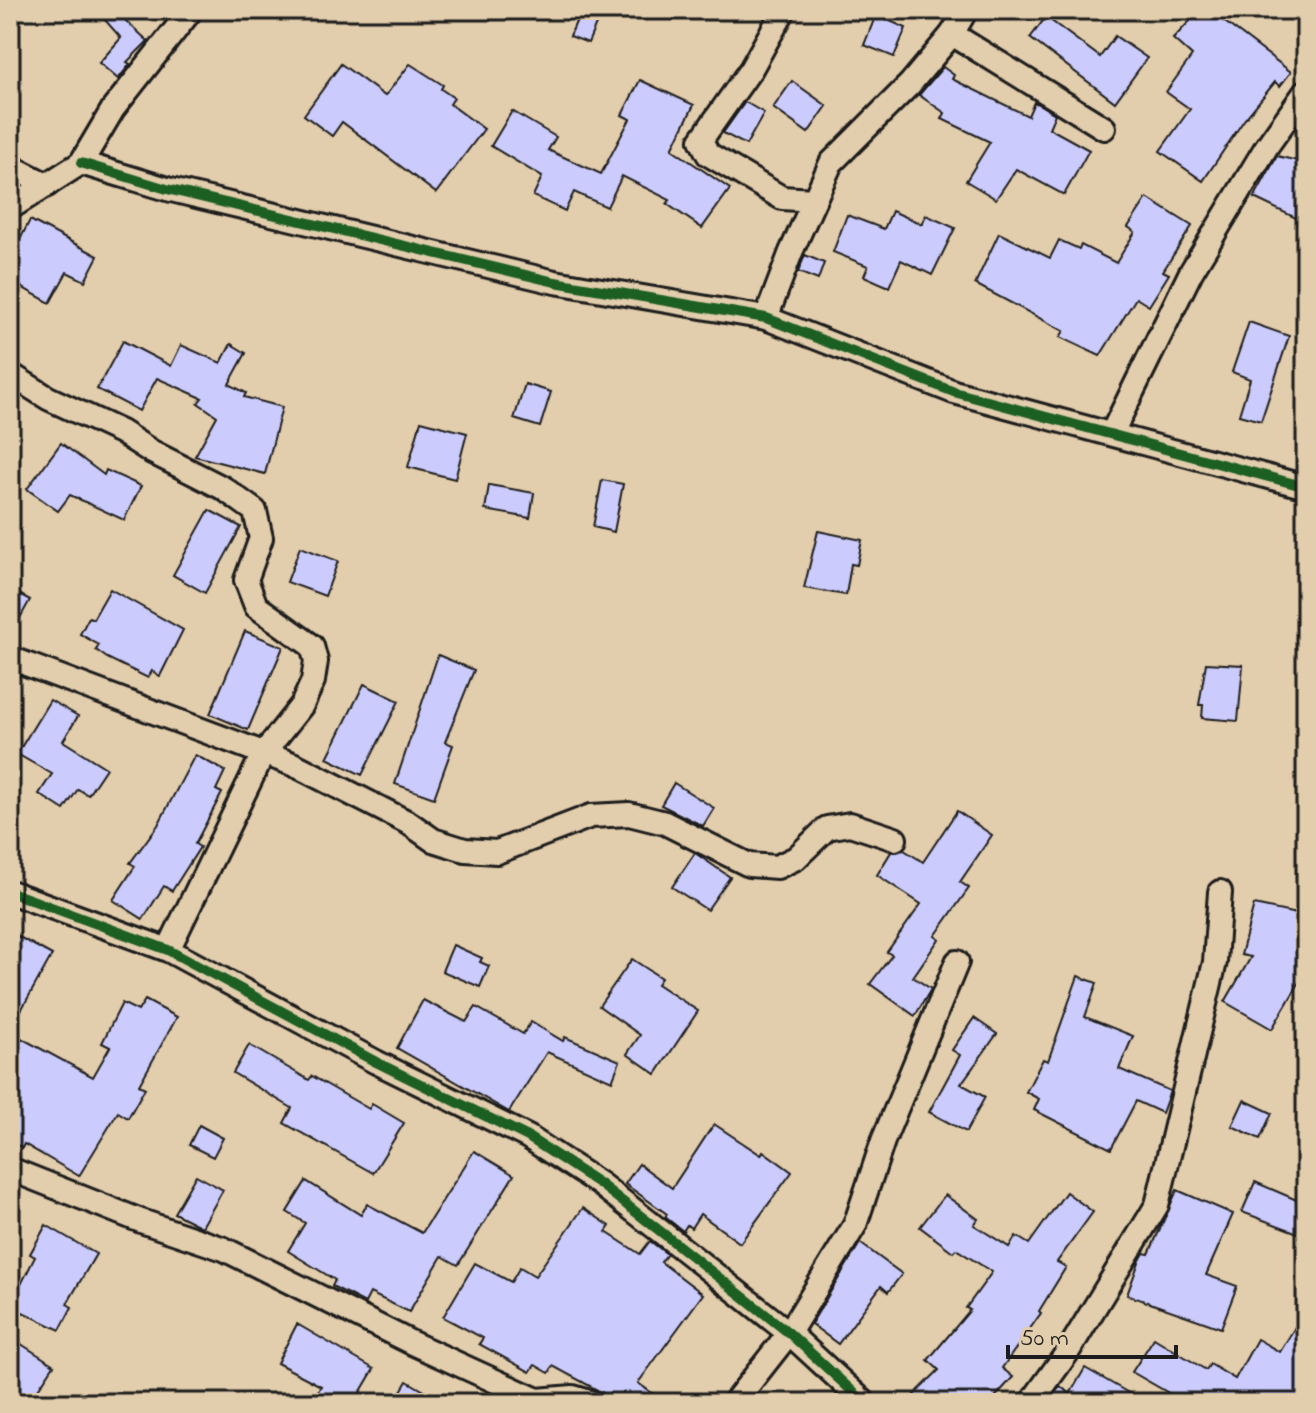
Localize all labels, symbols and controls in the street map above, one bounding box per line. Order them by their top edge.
scale bar [1008,1309,1176,1359]
text: 50 m [1020,1322,1069,1357]

